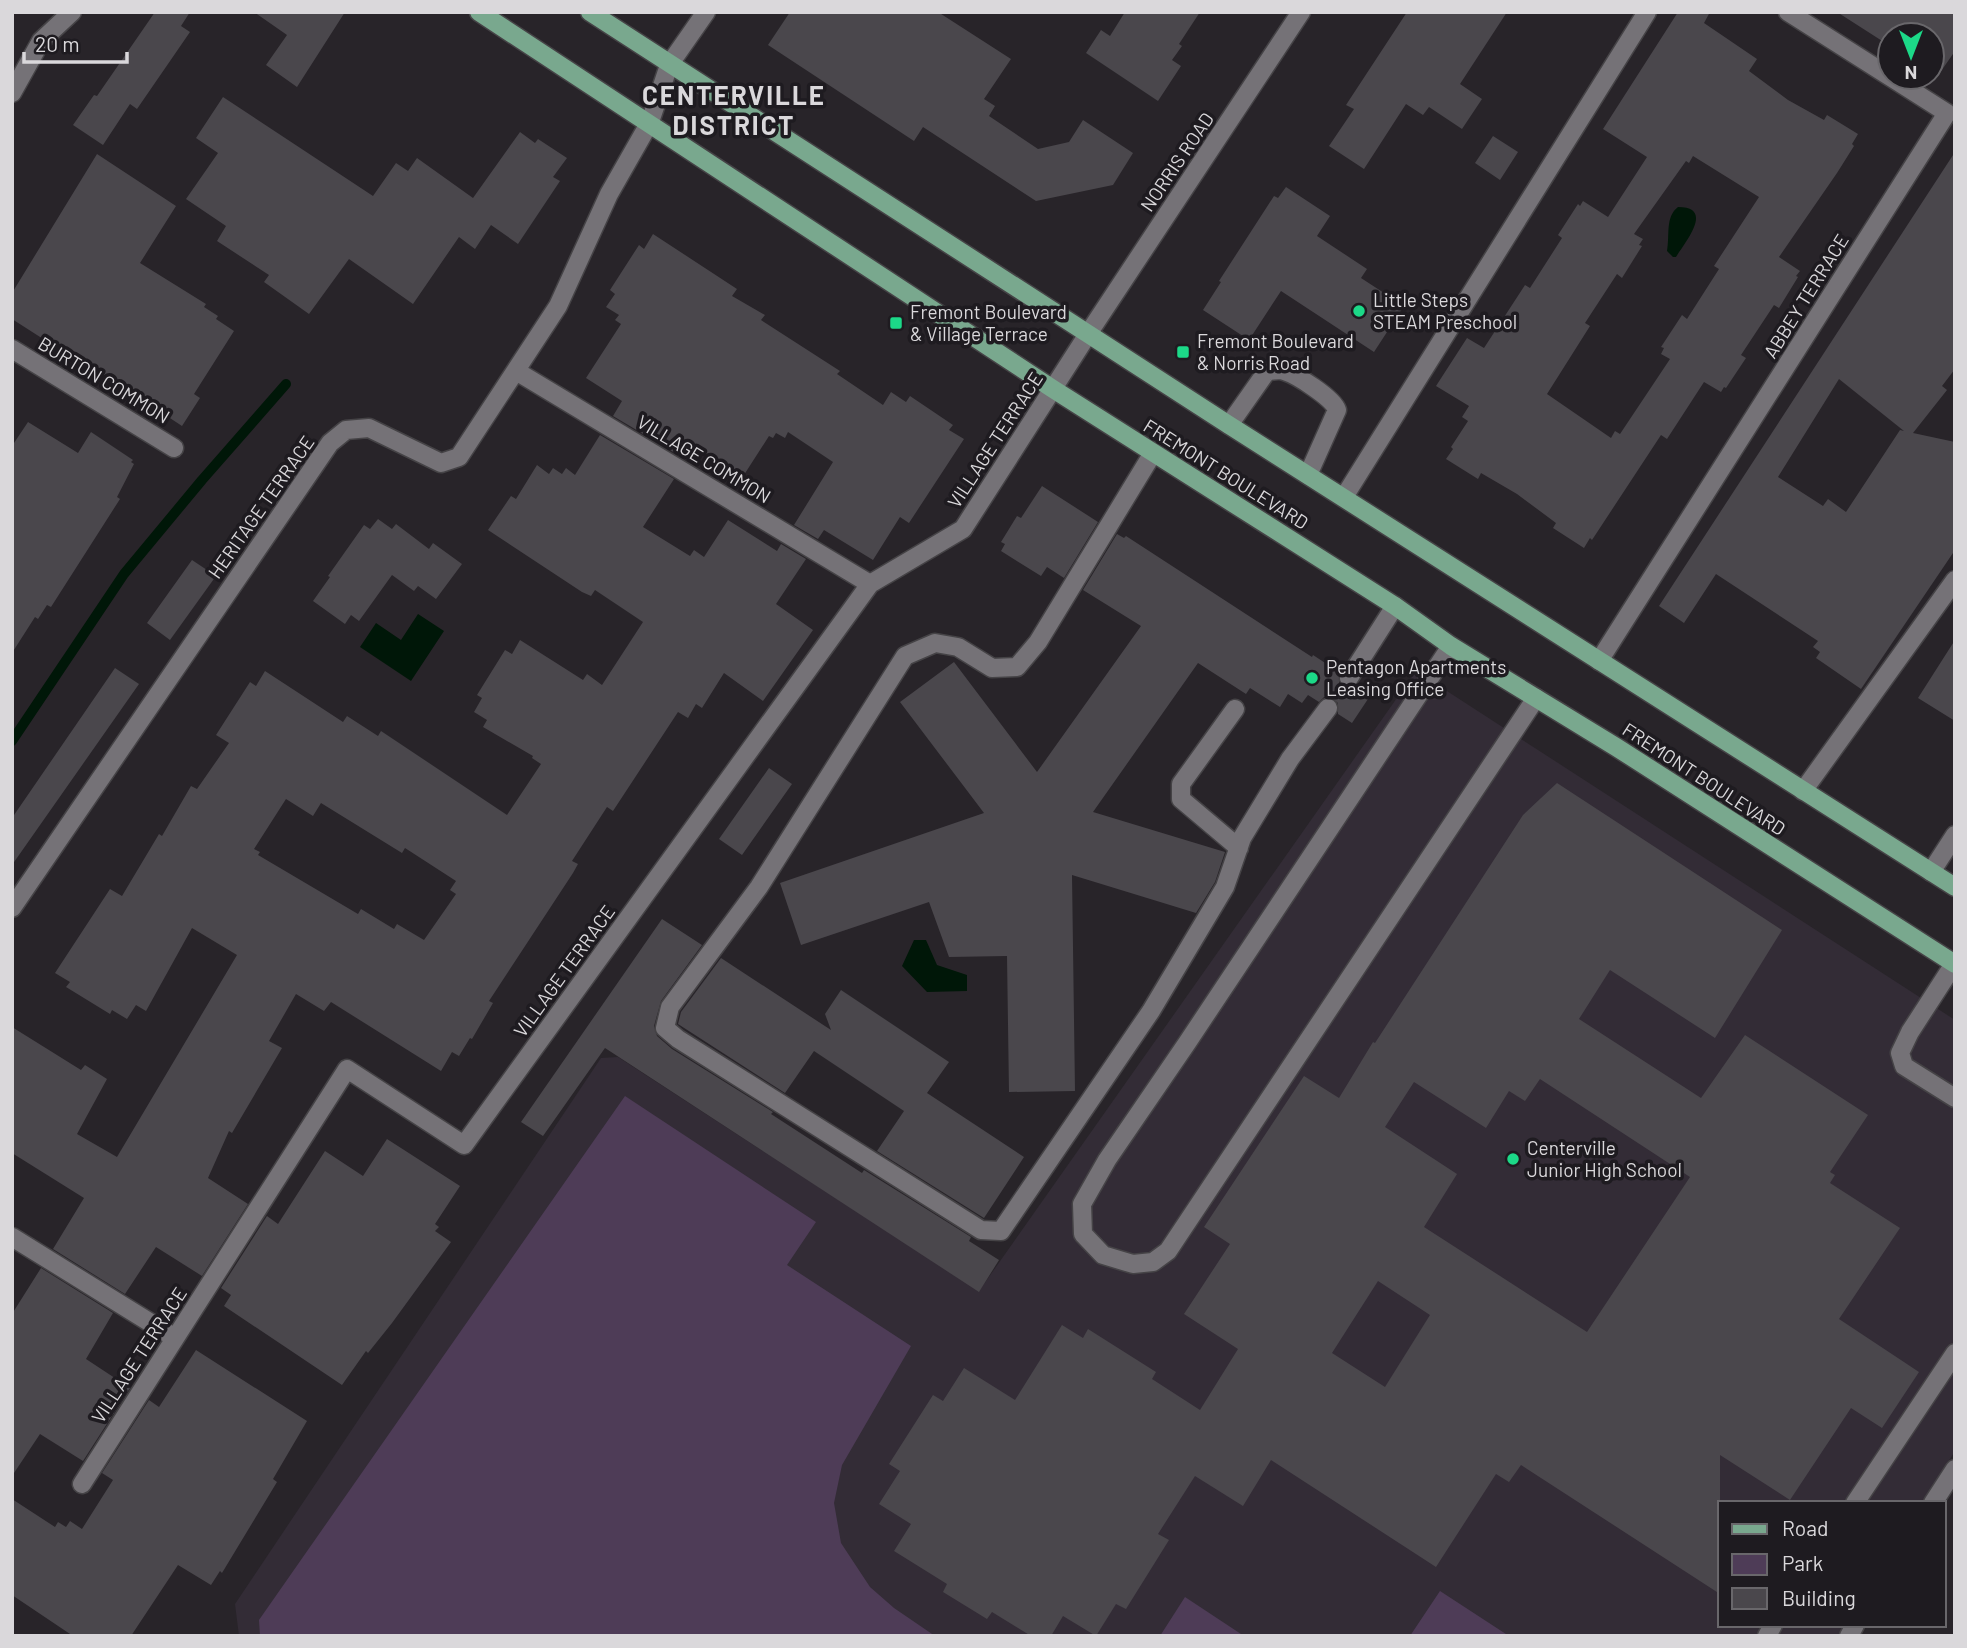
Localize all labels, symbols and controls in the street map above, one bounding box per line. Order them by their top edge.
scale bar [24,21,128,65]
north arrow [1876,21,1946,91]
text: 20 m [35,31,80,56]
text: N [1905,62,1917,85]
district label: CENTERVILLE DISTRICT [642,79,826,140]
street label: NORRIS ROAD [1135,108,1218,216]
street label: ABBEY TERRACE [1758,229,1853,362]
place label: Little Steps STEAM Preschool [1373,288,1517,333]
place label: Fremont Boulevard & Village Terrace [910,300,1067,345]
marker: Little Steps STEAM Preschool [1351,303,1367,319]
marker: Fremont Boulevard & Village Terrace [888,315,904,331]
place label: Fremont Boulevard & Norris Road [1197,329,1354,374]
street label: BURTON COMMON [34,331,174,428]
marker: Fremont Boulevard & Norris Road [1175,344,1191,360]
street label: VILLAGE TERRACE [942,367,1047,512]
street label: VILLAGE COMMON [633,410,775,508]
street label: FREMONT BOULEVARD [1140,414,1313,534]
street label: HERITAGE TERRACE [203,431,319,583]
place label: Pentagon Apartments Leasing Office [1326,655,1506,700]
marker: Pentagon Apartments Leasing Office [1304,670,1320,686]
street label: FREMONT BOULEVARD [1618,717,1790,840]
street label: VILLAGE TERRACE [508,900,619,1041]
place label: Centerville Junior High School [1527,1136,1682,1181]
marker: Centerville Junior High School [1505,1151,1521,1167]
street label: VILLAGE TERRACE [86,1282,191,1427]
legend [1718,1501,1946,1627]
text: Road [1782,1515,1828,1540]
text: Park [1782,1550,1823,1575]
text: Building [1782,1585,1856,1610]

